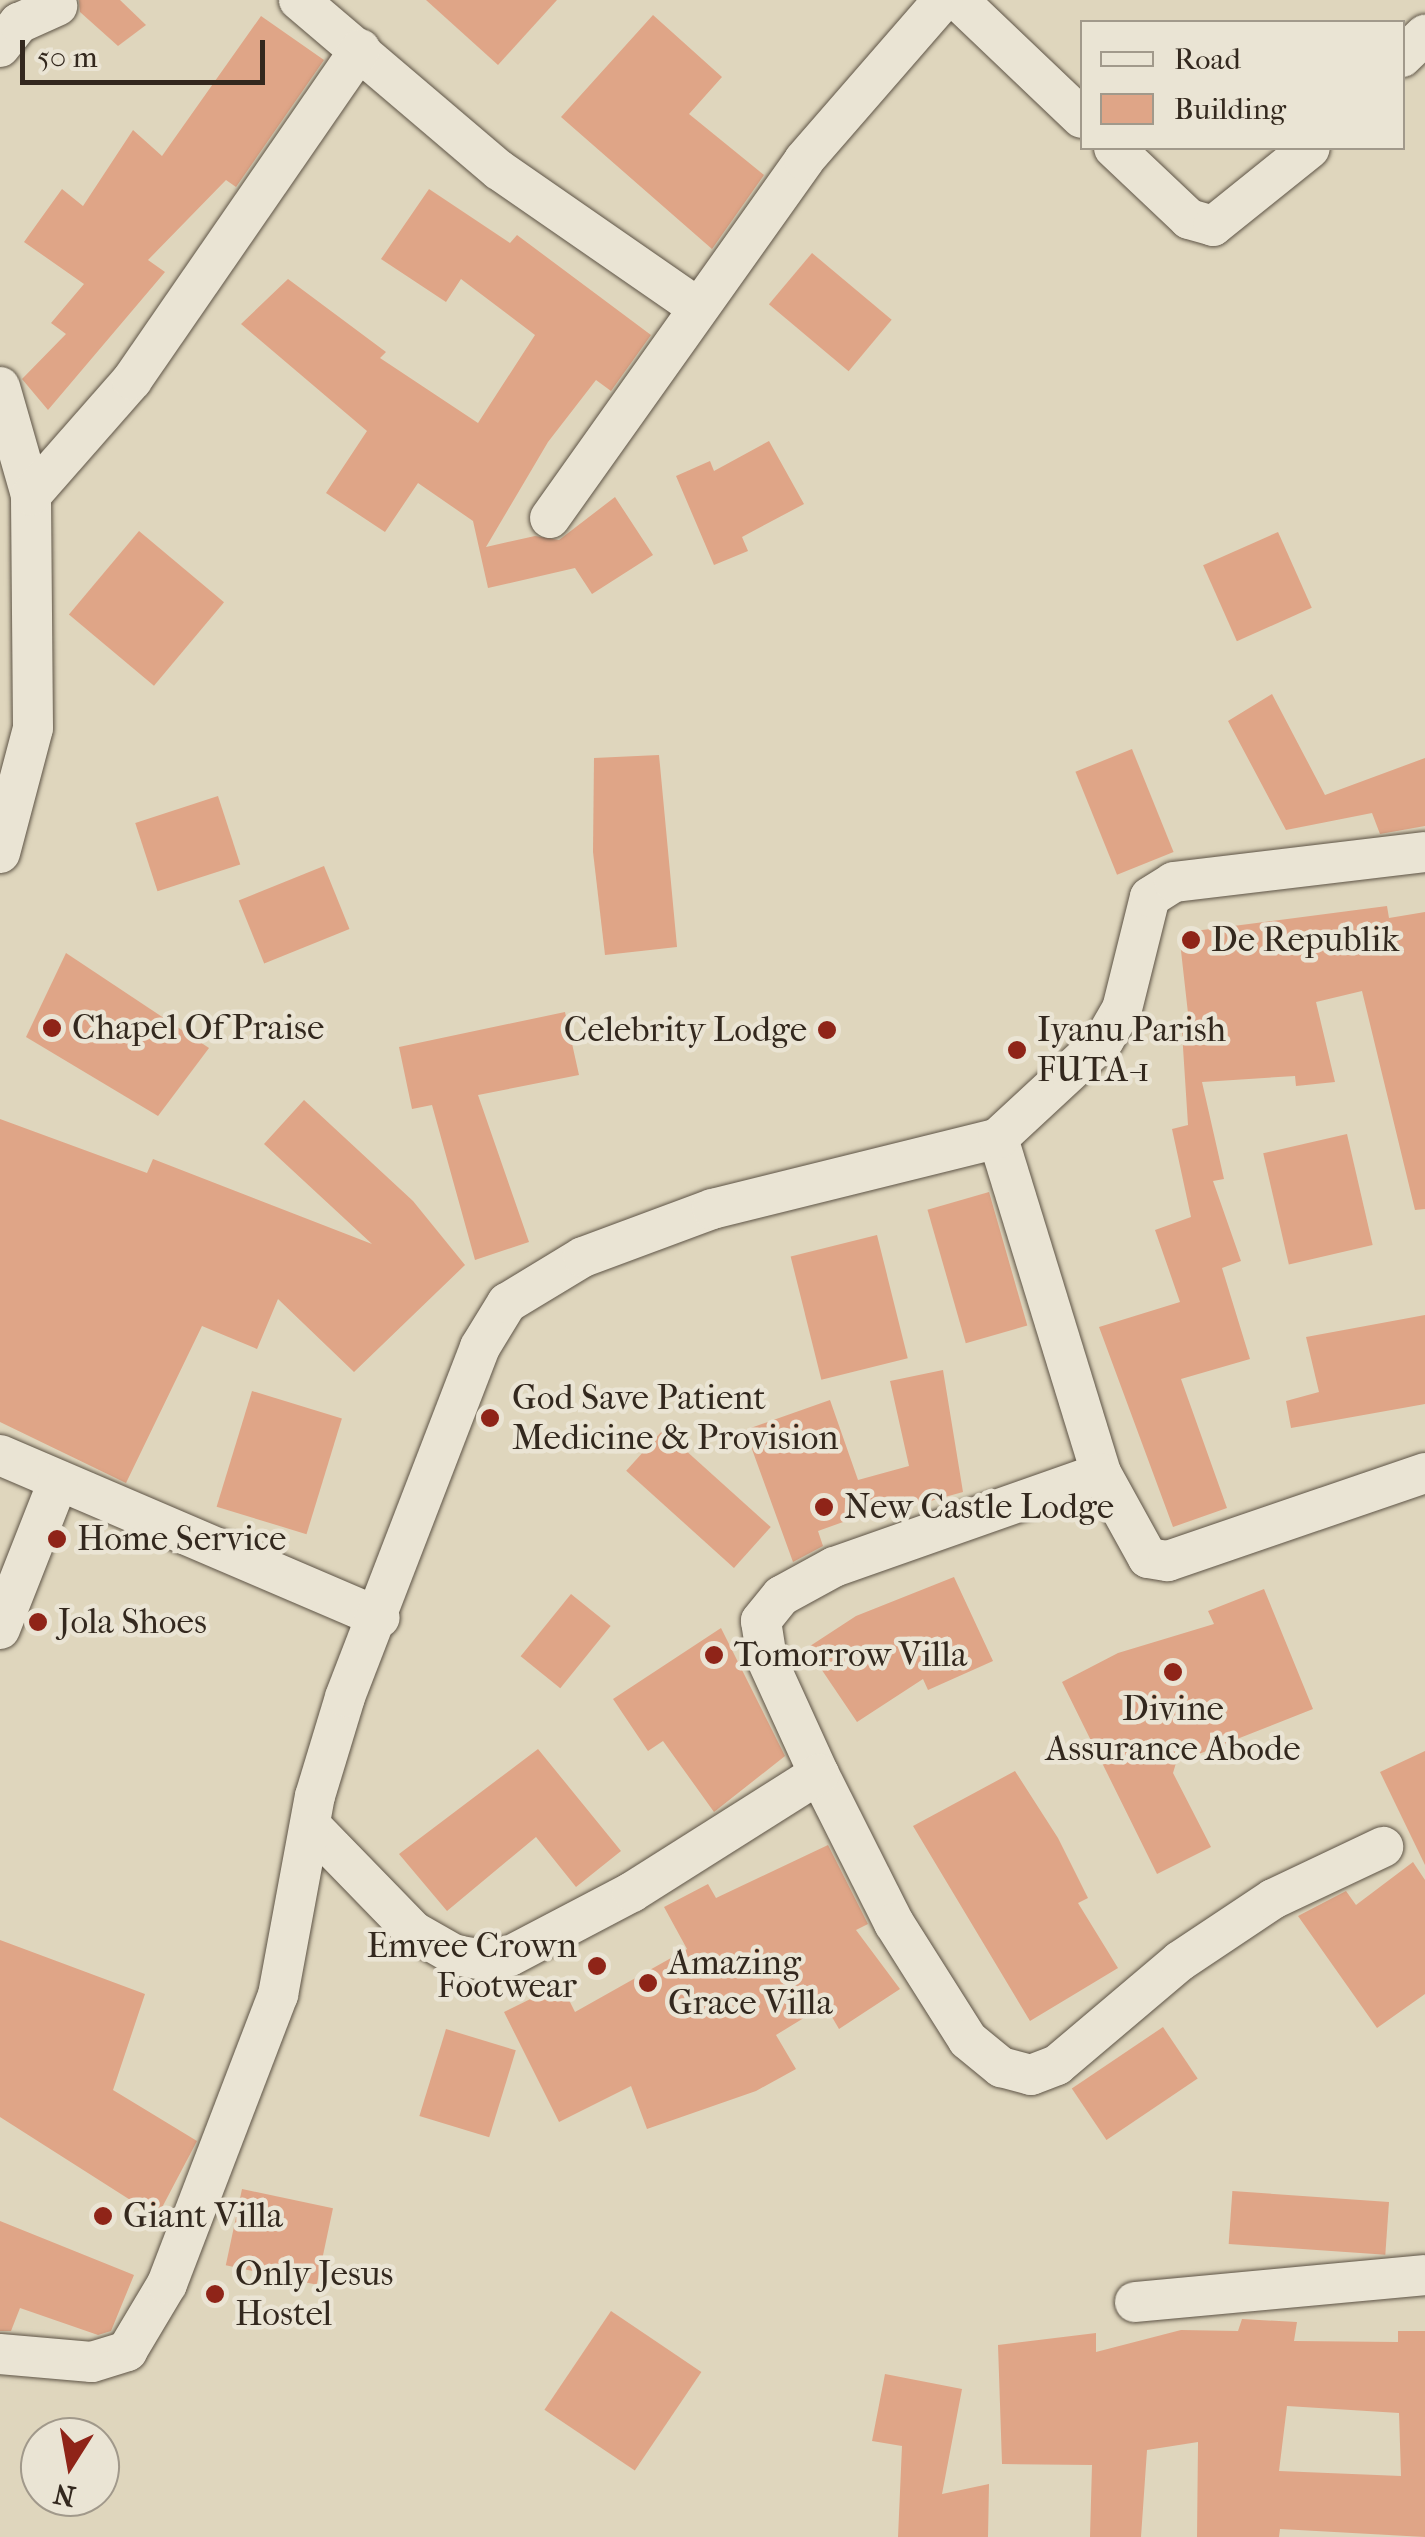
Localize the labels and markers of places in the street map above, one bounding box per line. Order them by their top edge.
place label: De Republik [1211,919,1399,961]
marker: De Republik [1180,929,1202,951]
place label: Chapel Of Praise [72,1007,324,1049]
place label: Celebrity Lodge [564,1009,807,1051]
place label: Iyanu Parish FUTA-1 [1037,1009,1226,1091]
marker: Chapel Of Praise [41,1017,63,1039]
marker: Celebrity Lodge [816,1019,838,1041]
marker: Iyanu Parish FUTA-1 [1006,1039,1028,1061]
place label: God Save Patient Medicine & Provision [512,1377,839,1459]
marker: God Save Patient Medicine & Provision [477,1405,503,1431]
place label: New Castle Lodge [844,1486,1114,1528]
marker: New Castle Lodge [813,1496,835,1518]
place label: Home Service [77,1518,286,1560]
marker: Home Service [46,1528,68,1550]
place label: Jola Shoes [58,1601,207,1643]
marker: Jola Shoes [27,1611,49,1633]
place label: Tomorrow Villa [734,1634,967,1676]
marker: Tomorrow Villa [703,1644,725,1666]
marker: Divine Assurance Abode [1162,1661,1184,1683]
place label: Divine Assurance Abode [1046,1688,1300,1770]
place label: Emvee Crown Footwear [367,1925,577,2007]
place label: Amazing Grace Villa [668,1942,833,2024]
marker: Emvee Crown Footwear [586,1955,608,1977]
marker: Amazing Grace Villa [637,1972,659,1994]
place label: Giant Villa [123,2195,283,2237]
marker: Giant Villa [92,2205,114,2227]
place label: Only Jesus Hostel [235,2253,394,2335]
marker: Only Jesus Hostel [204,2283,226,2305]

